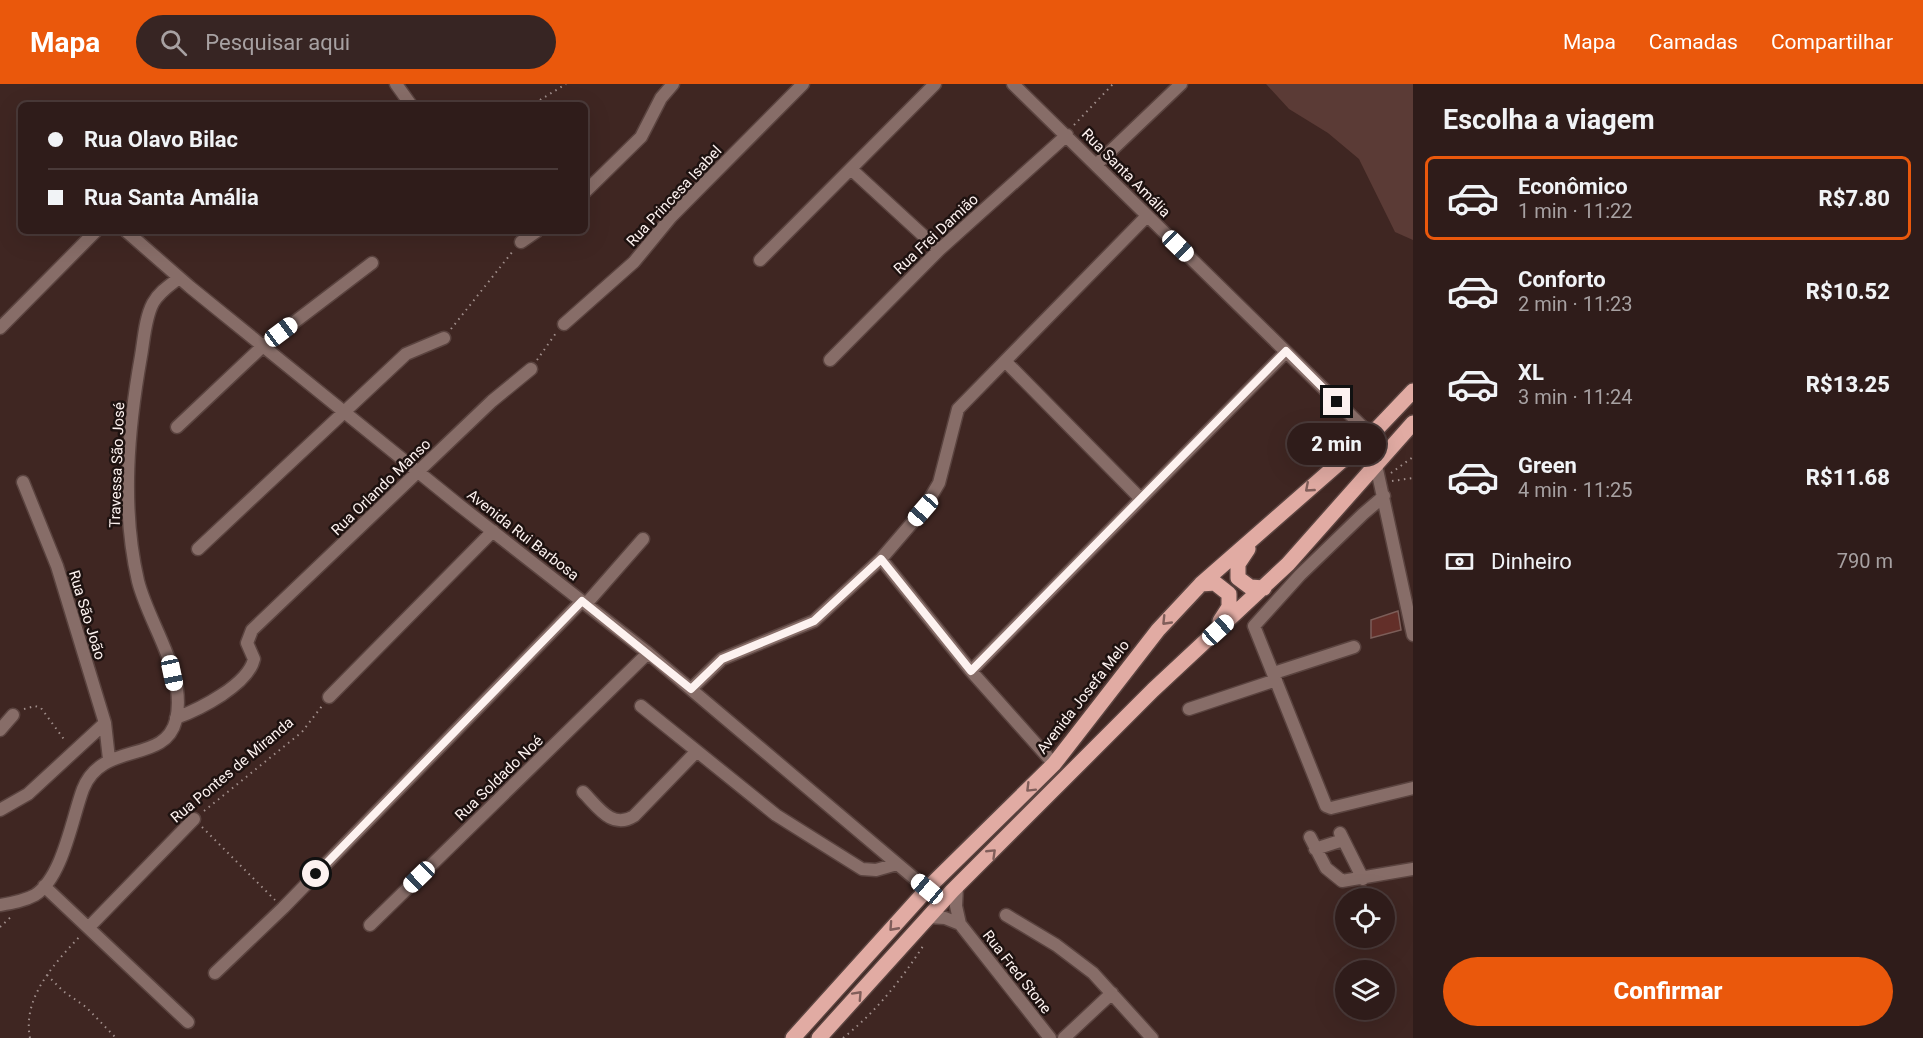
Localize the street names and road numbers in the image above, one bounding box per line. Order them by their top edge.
street label: Rua Santa Amália [1078,125,1174,221]
street label: Rua Princesa Isabel [623,142,725,250]
street label: Rua Frei Damião [890,190,982,278]
street label: Travessa São José [106,402,128,528]
street label: Rua Orlando Manso [327,435,435,539]
street label: Avenida Rui Barbosa [463,486,583,584]
street label: Rua São João [65,568,109,662]
street label: Avenida Josefa Melo [1033,636,1133,758]
street label: Rua Pontes de Miranda [167,713,297,827]
street label: Rua Soldado Noé [451,732,547,824]
street label: Rua Fred Stone [979,927,1055,1017]

